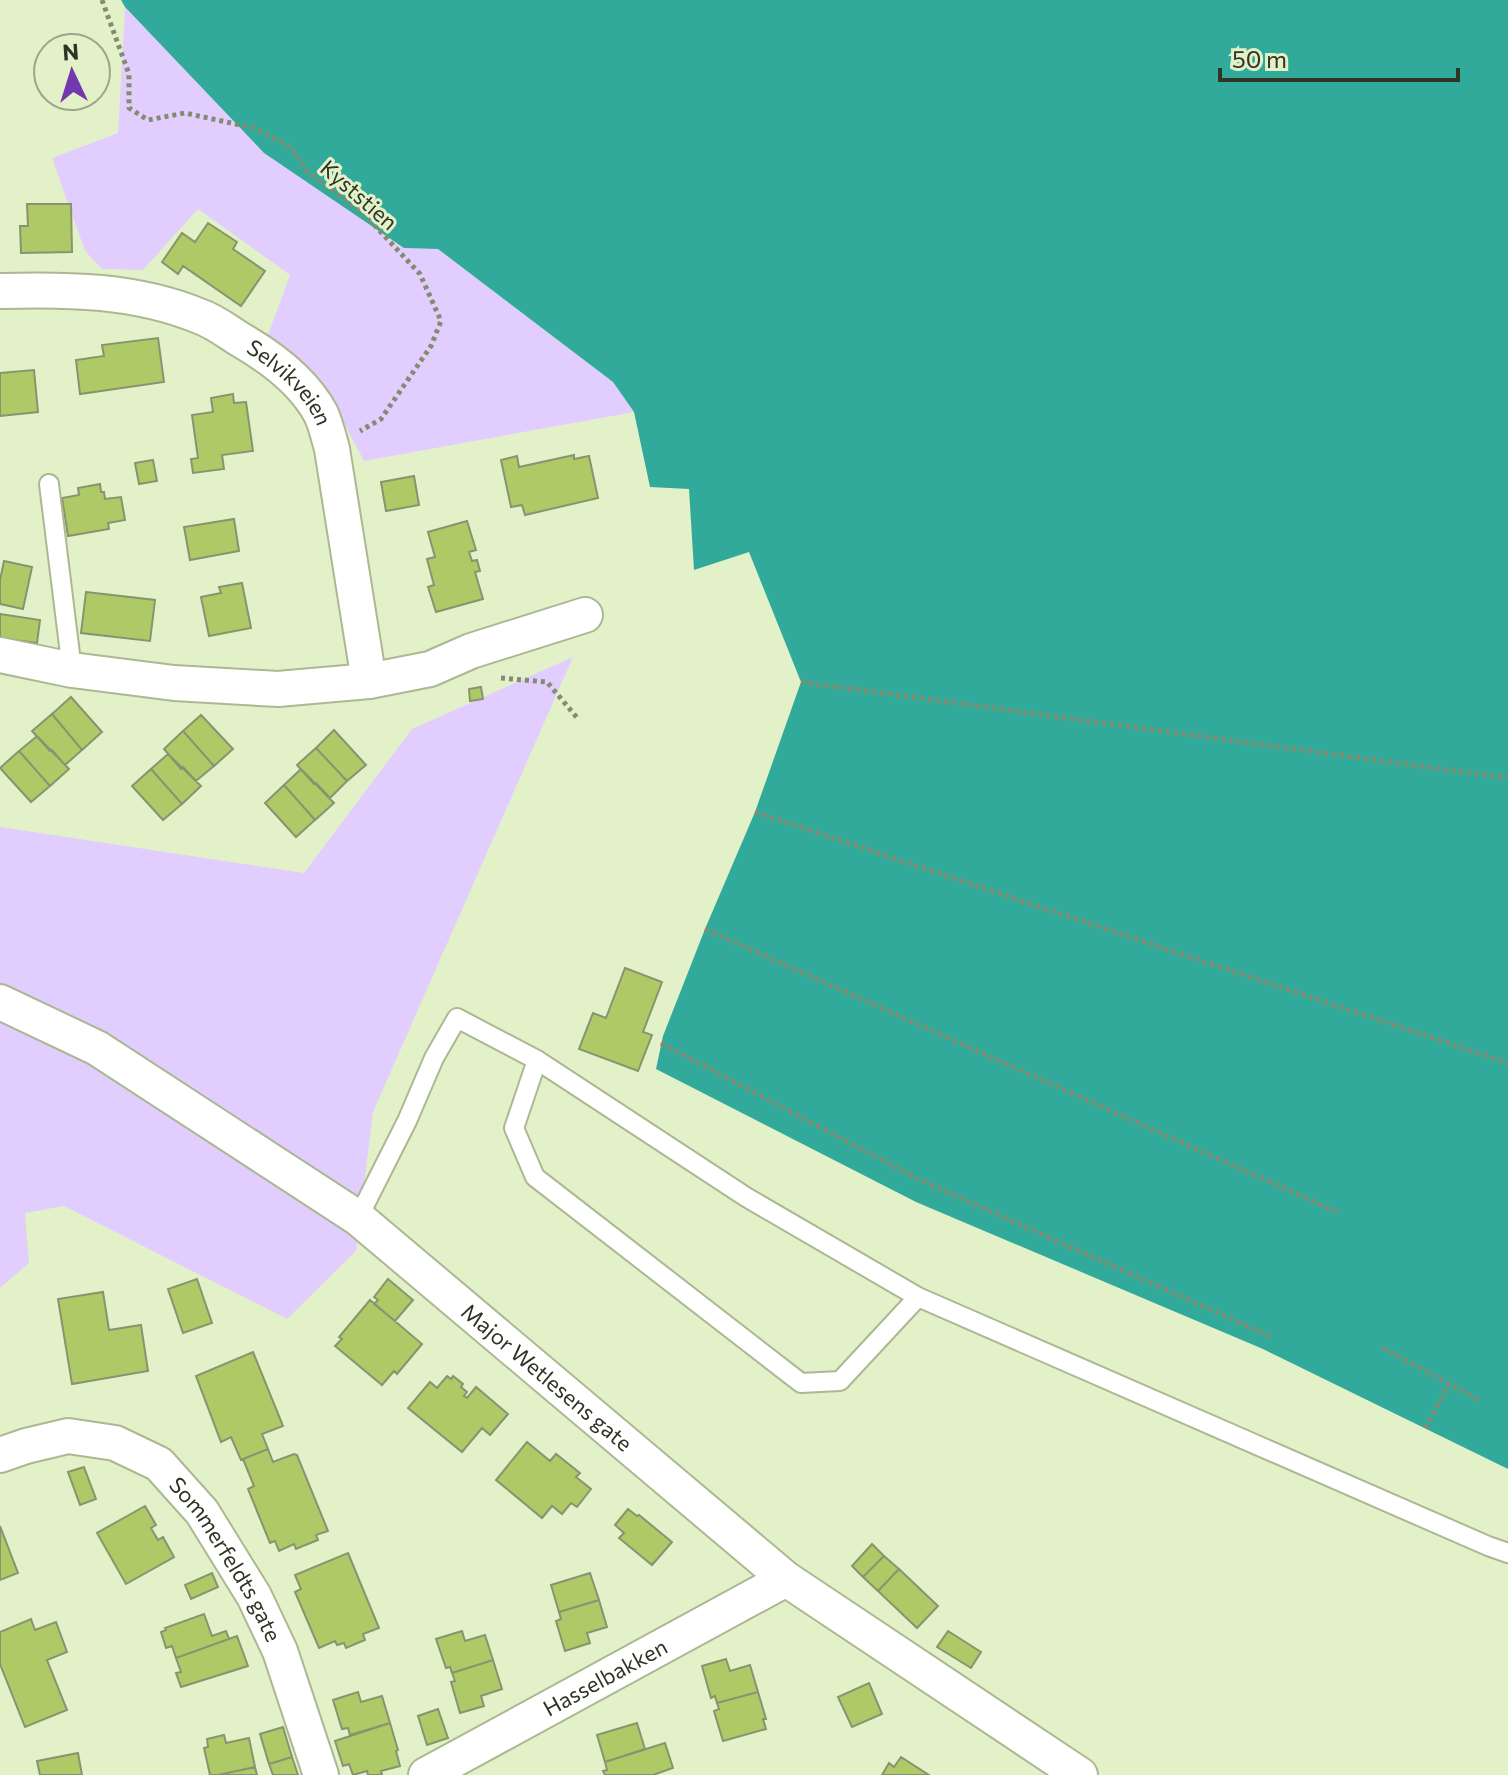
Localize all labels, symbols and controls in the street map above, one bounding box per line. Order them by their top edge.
north arrow [32,32,112,112]
scale bar [1220,32,1458,82]
text: N [61,38,80,66]
text: 50 m [1232,44,1287,73]
street label: Kyststien [315,154,403,235]
street label: Selvikveien [242,333,338,429]
street label: Major Wetlesens gate [456,1297,638,1457]
street label: Sommerfeldts gate [164,1471,288,1646]
street label: Hasselbakken [538,1632,672,1722]

